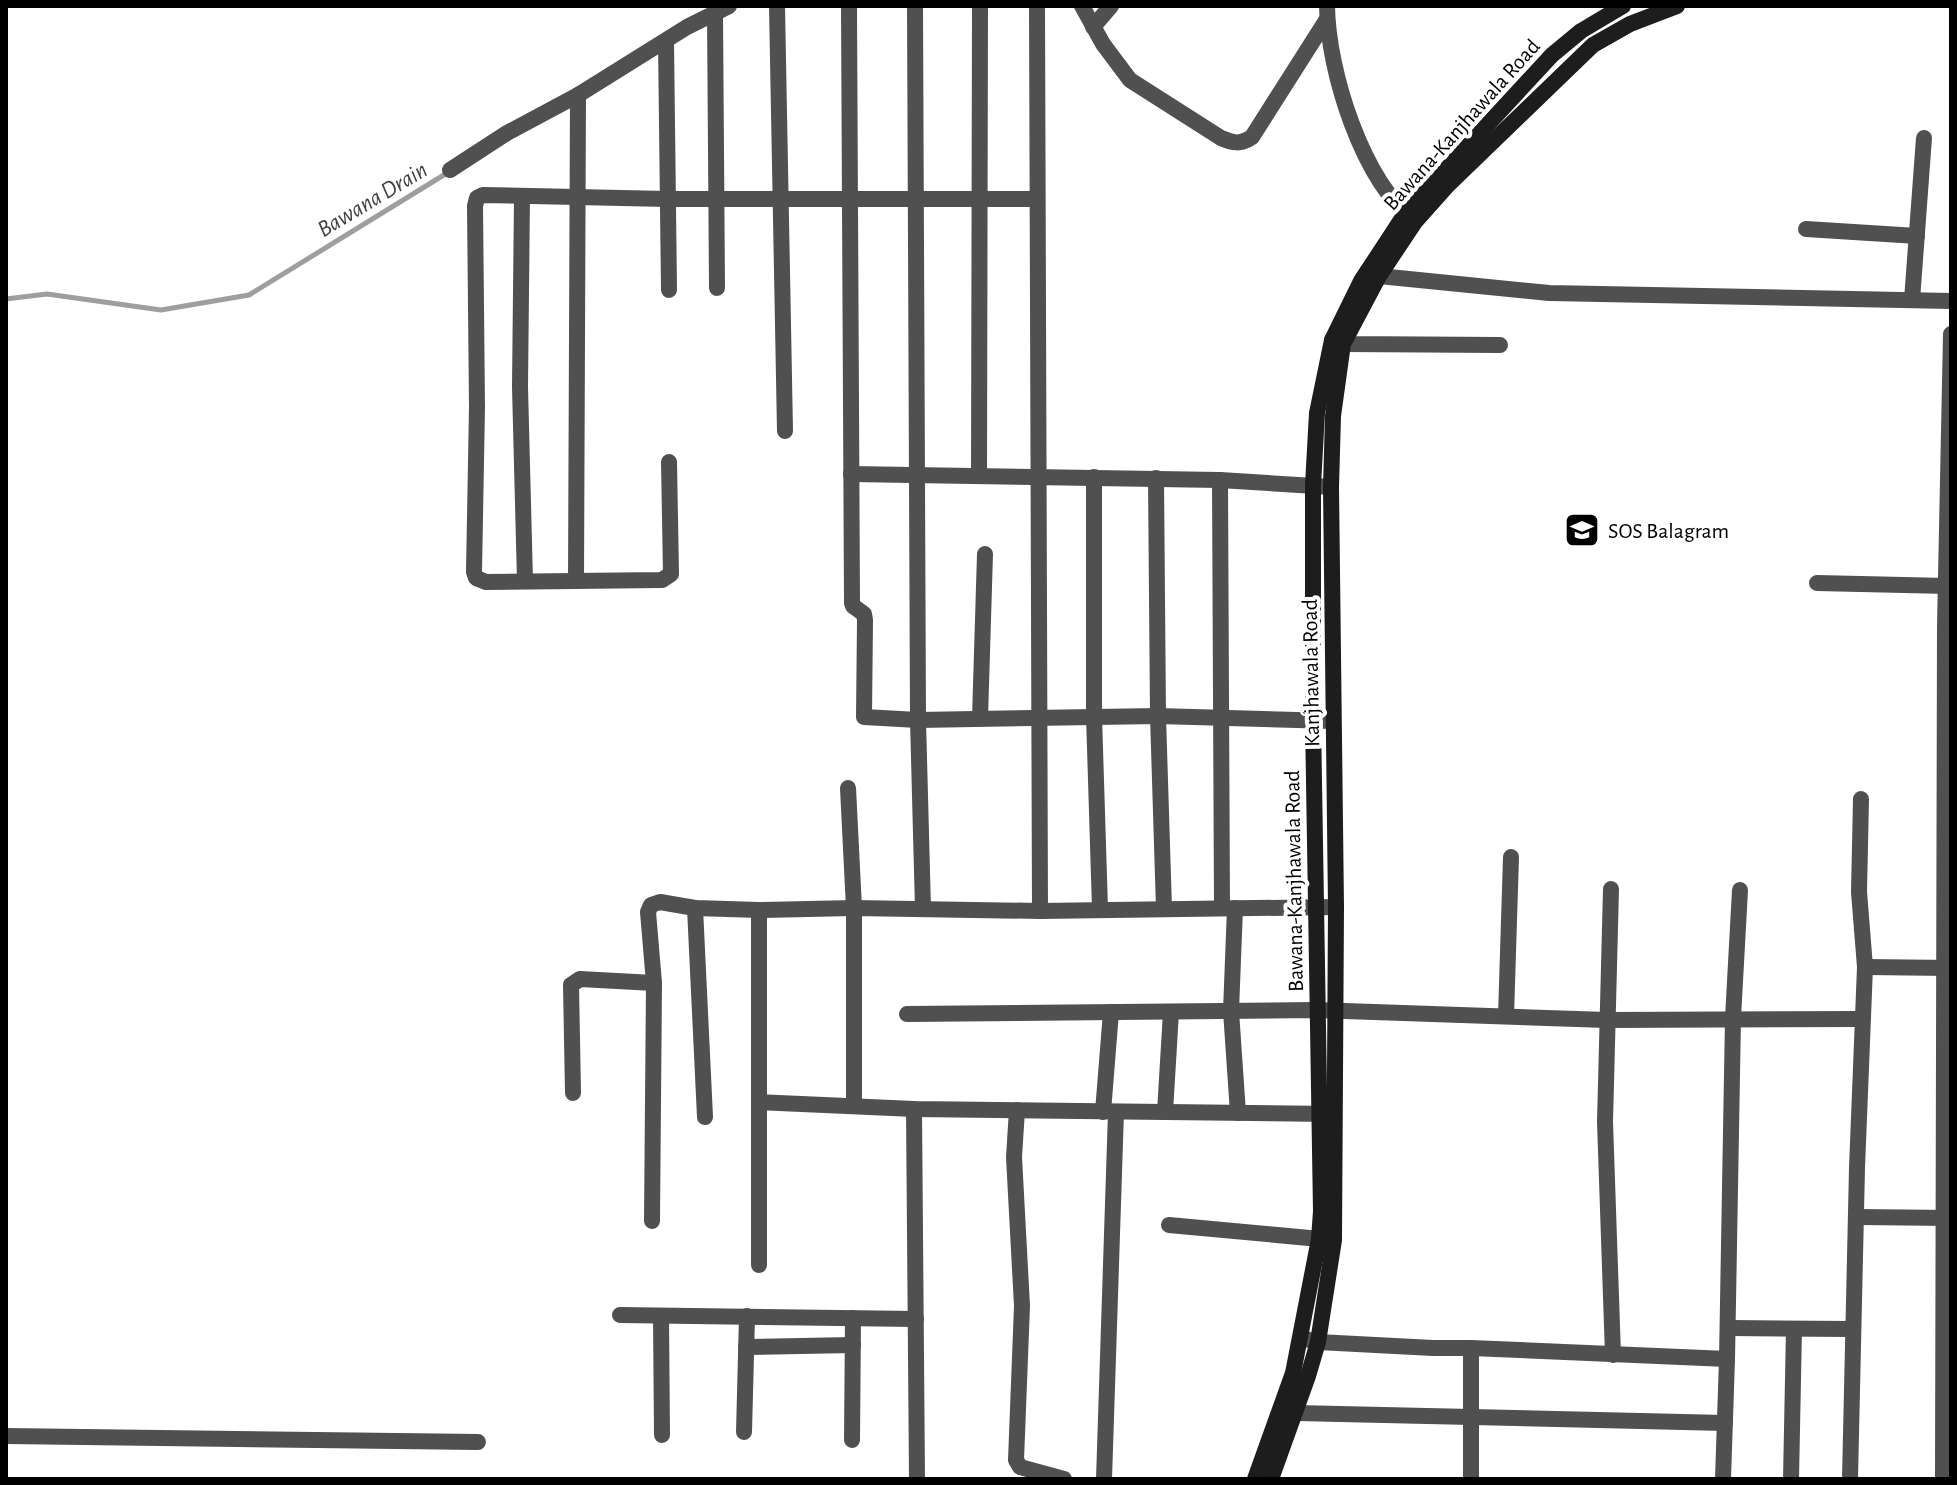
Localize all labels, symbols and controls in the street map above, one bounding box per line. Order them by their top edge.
street label: Bawana-Kanjhawala Road [1379,35,1544,214]
water label: Bawana Drain [313,158,432,242]
school or university icon: SOS Balagram [1563,511,1601,549]
place label: SOS Balagram [1608,520,1729,542]
street label: Kanjhawala Road [1299,599,1323,747]
street label: Bawana-Kanjhawala Road [1281,770,1307,992]

